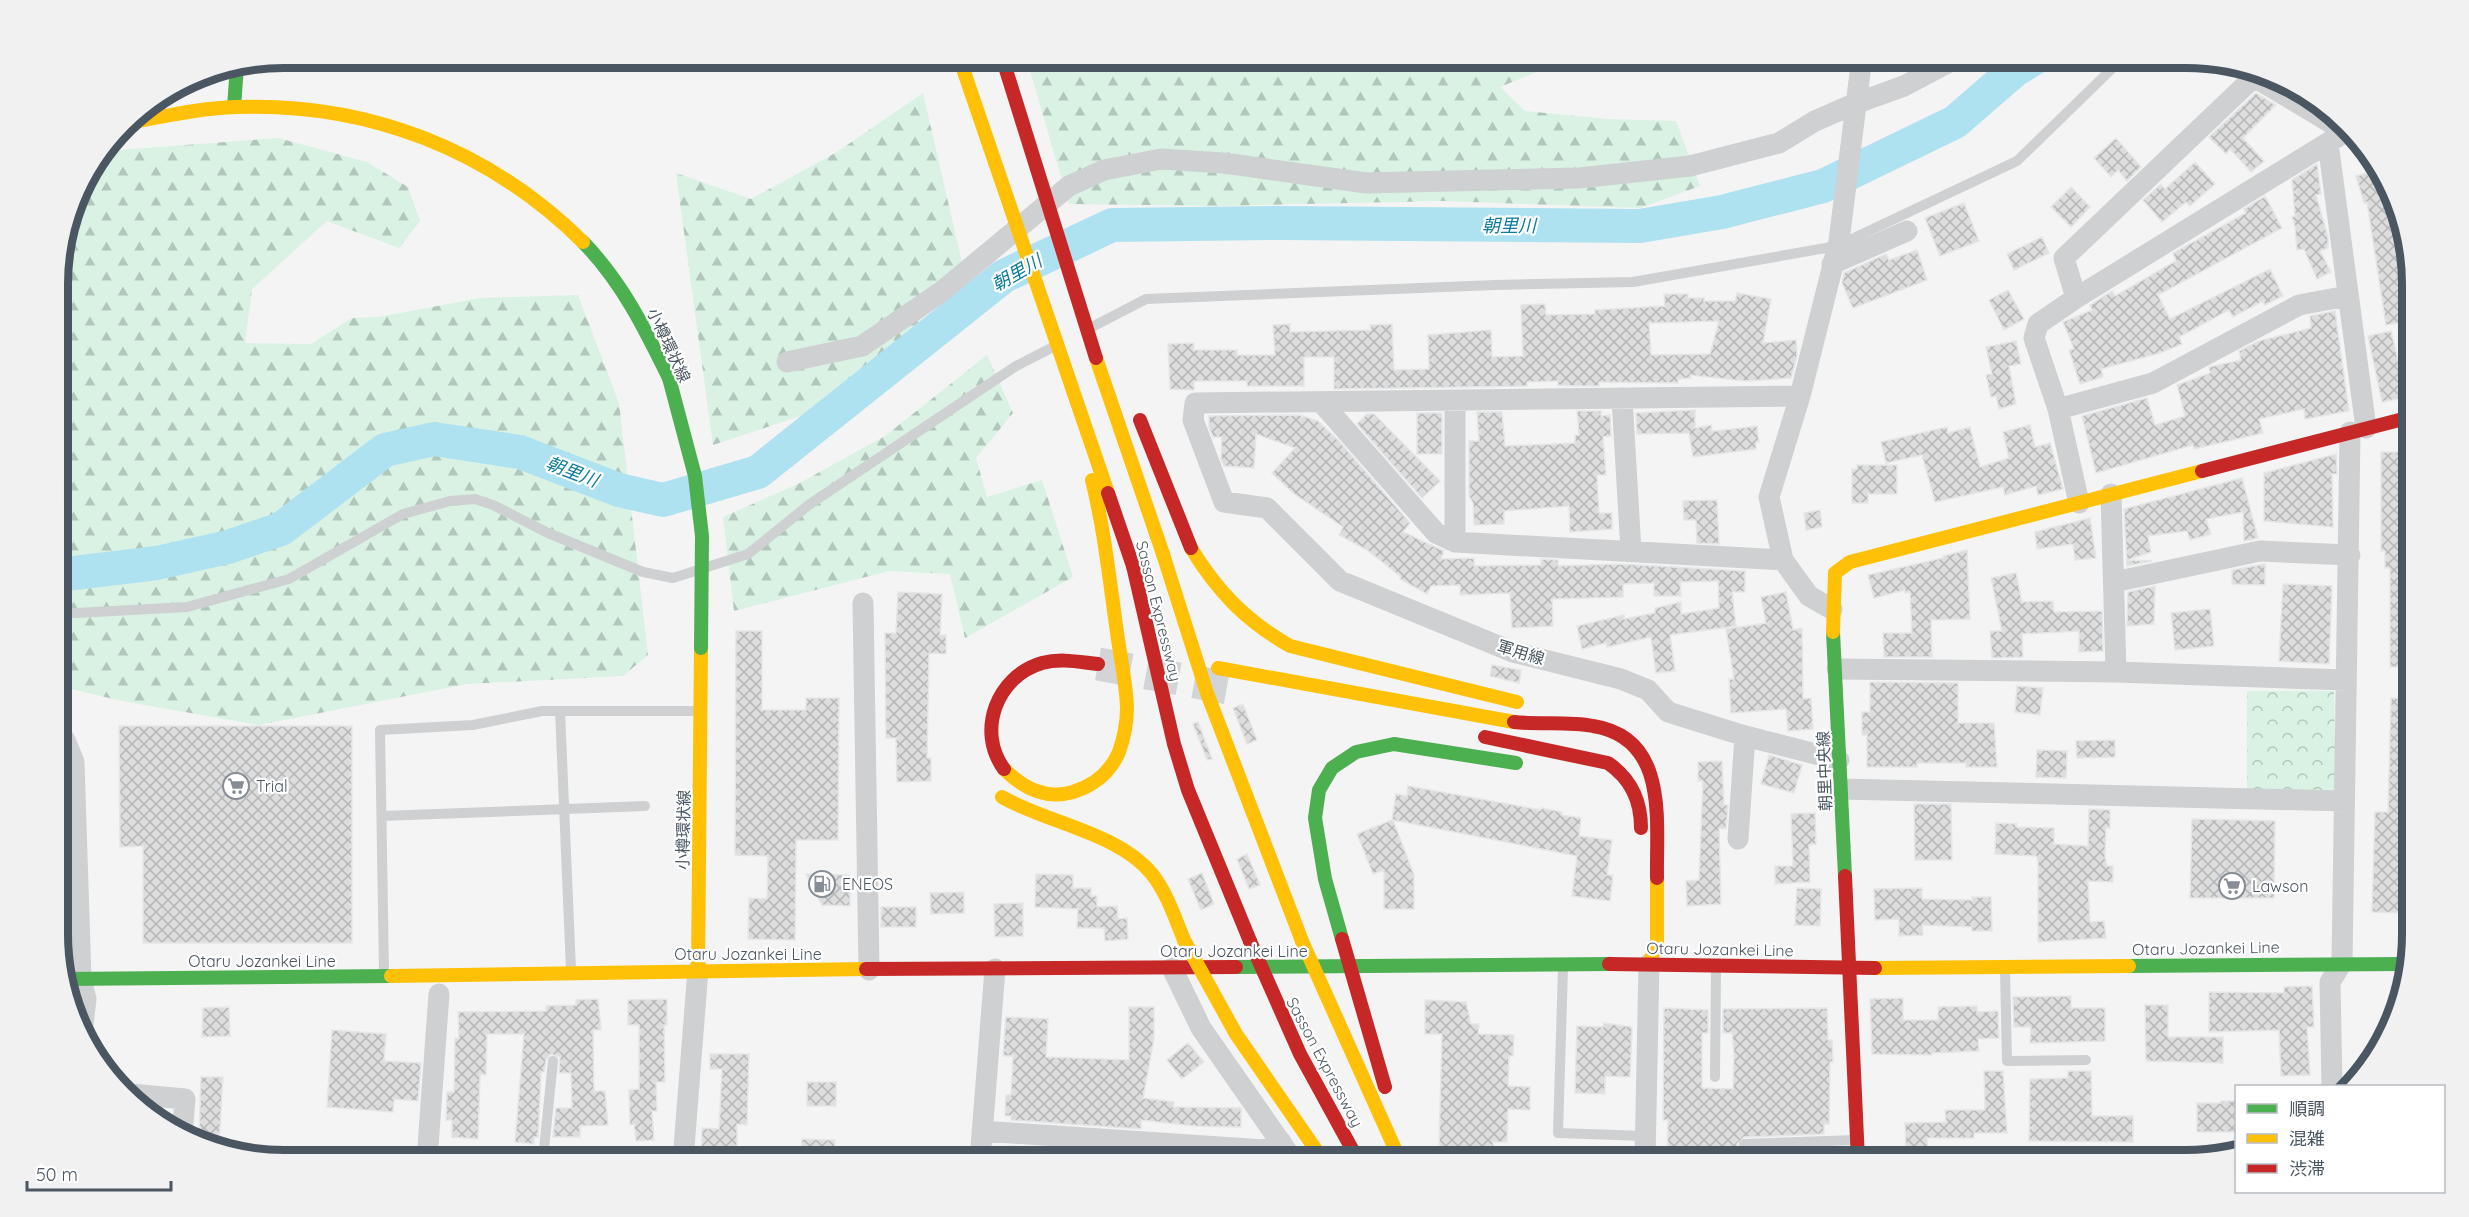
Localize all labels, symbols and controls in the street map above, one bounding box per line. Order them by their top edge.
water label: 朝里川 [1482,214,1538,237]
water label: 朝里川 [988,248,1048,296]
street label: 小樽環状線 [643,305,695,385]
water label: 朝里川 [543,451,603,493]
street label: Sasson Expressway [1132,539,1186,683]
street label: 軍用線 [1495,635,1547,669]
street label: 朝里中央線 [1813,731,1835,811]
supermarket icon: Trial [221,771,251,801]
place label: Trial [256,776,288,796]
street label: 小樽環状線 [672,790,694,870]
fuel station icon: ENEOS [807,869,837,899]
supermarket icon: Lawson [2217,871,2247,901]
place label: ENEOS [842,874,893,894]
place label: Lawson [2252,876,2308,896]
street label: Otaru Jozankei Line [2132,937,2280,959]
street label: Otaru Jozankei Line [1646,938,1794,960]
street label: Otaru Jozankei Line [1160,941,1308,961]
street label: Otaru Jozankei Line [674,944,822,964]
street label: Otaru Jozankei Line [188,951,336,971]
street label: Sasson Expressway [1282,994,1368,1130]
legend [2235,1085,2445,1193]
text: 順調 [2289,1097,2325,1120]
text: 混雑 [2289,1127,2325,1150]
scale bar [27,1154,171,1192]
text: 渋滞 [2289,1157,2325,1180]
text: 50 m [36,1163,78,1186]

